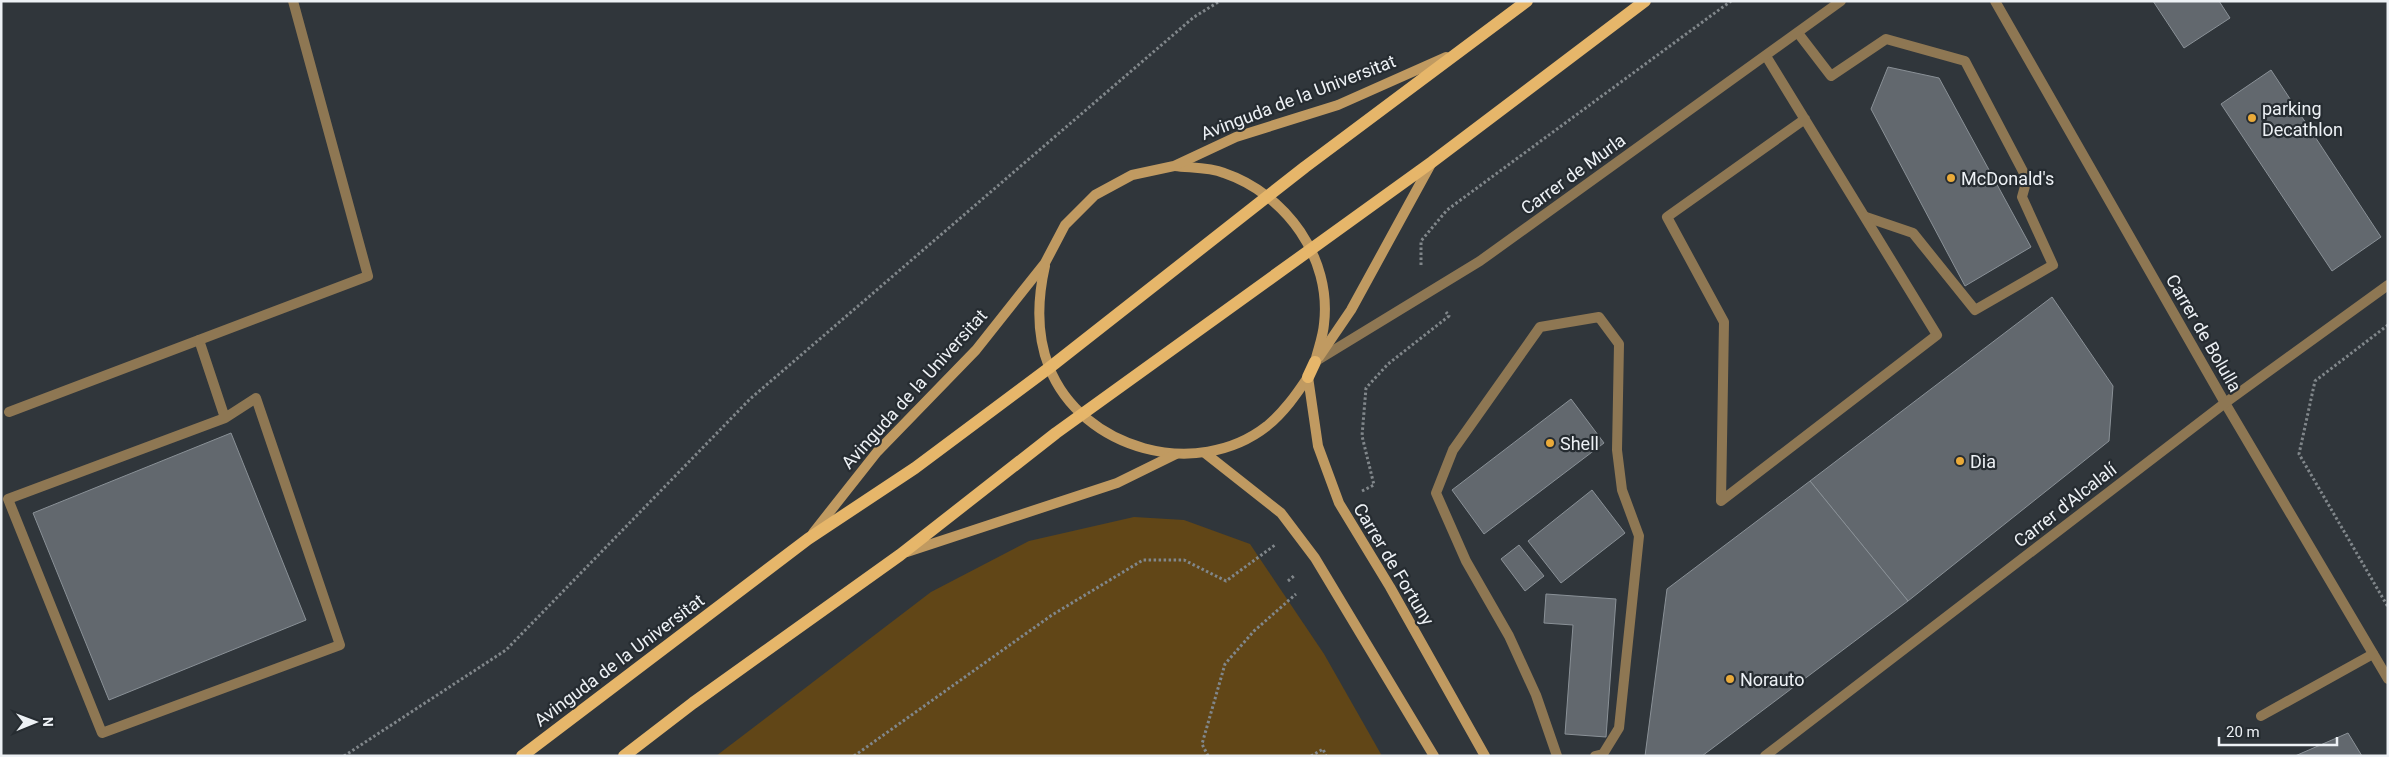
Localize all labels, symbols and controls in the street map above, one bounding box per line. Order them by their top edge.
street label: Avinguda de la Universitat [1198,50,1399,144]
place label: parking Decathlon [2262,98,2343,140]
marker: parking Decathlon [2246,112,2258,124]
street label: Carrer de Murla [1517,129,1629,219]
place label: McDonald's [1961,168,2054,189]
marker: McDonald's [1945,172,1957,184]
street label: Carrer de Bolulla [2162,271,2246,395]
street label: Avinguda de la Universitat [837,305,991,473]
place label: Shell [1560,433,1599,454]
marker: Shell [1544,437,1556,449]
place label: Dia [1970,451,1996,472]
marker: Dia [1954,455,1966,467]
street label: Carrer d'Alcalalí [2010,458,2121,552]
street label: Carrer de Fortuny [1349,499,1439,629]
street label: Avinguda de la Universitat [530,589,708,731]
place label: Norauto [1740,669,1805,690]
marker: Norauto [1724,673,1736,685]
north arrow [10,697,60,747]
scale bar [2219,714,2336,746]
text: N [40,717,56,727]
text: 20 m [2226,723,2260,741]

